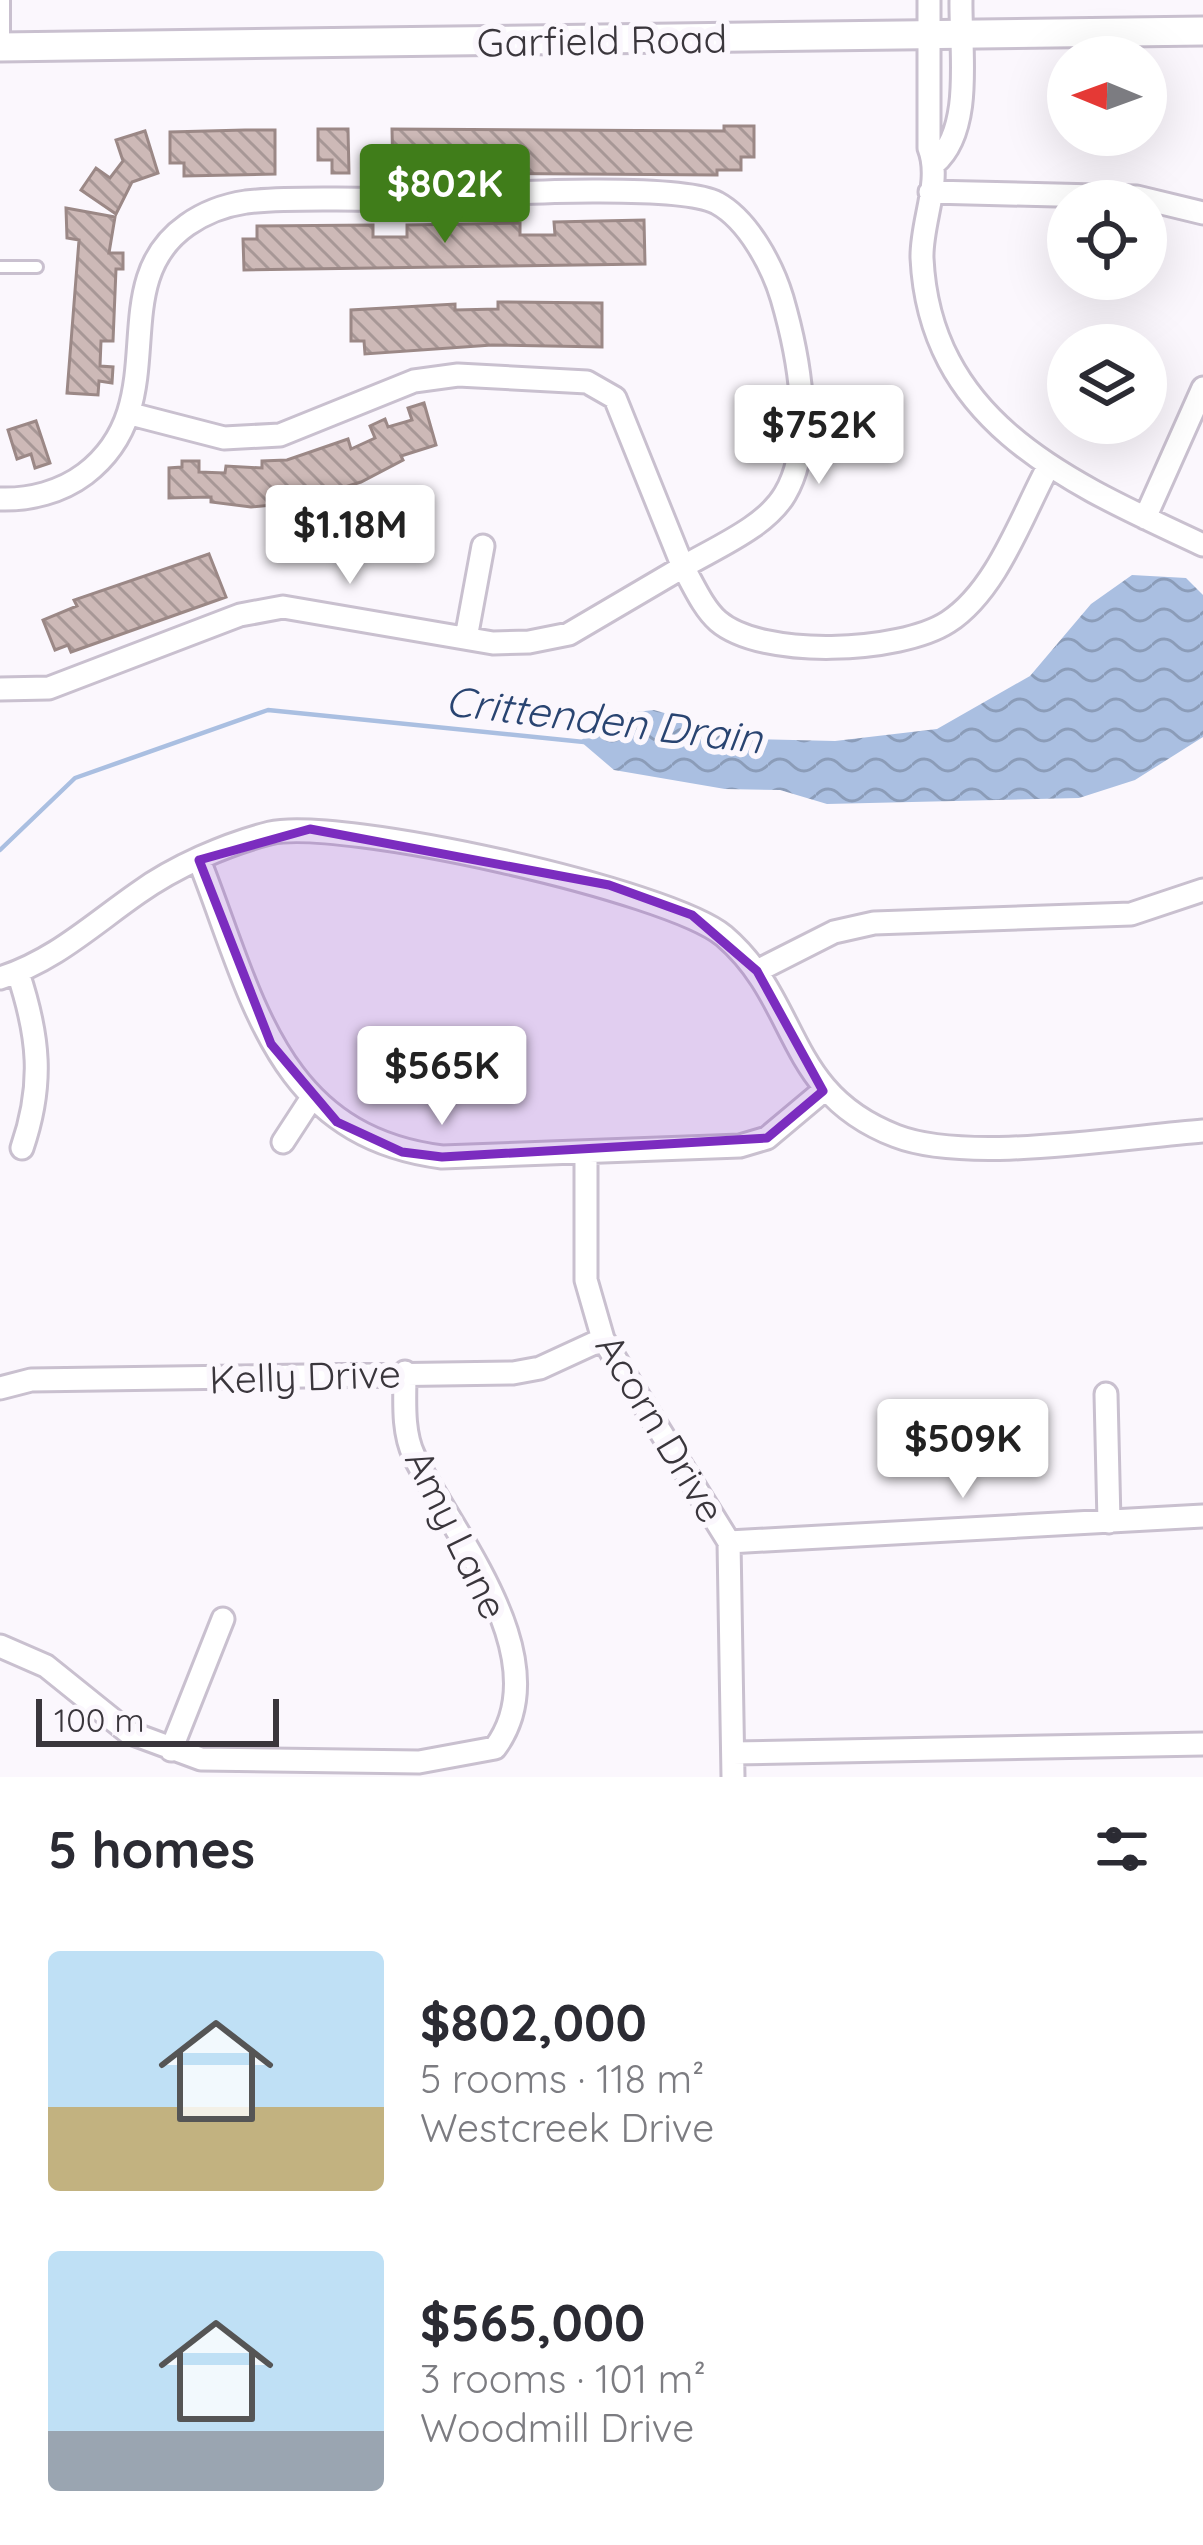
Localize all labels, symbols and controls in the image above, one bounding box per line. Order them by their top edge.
street label: Garfield Road [476,13,728,67]
north arrow [1047,36,1167,156]
map controls [1047,36,1167,444]
pin: $802K [361,144,529,246]
text: $802K [387,158,503,207]
button: locate [1047,180,1167,300]
button: layers [1047,324,1167,444]
pin: $752K [735,385,903,487]
text: $752K [762,399,876,448]
pin: $1.18M [252,485,448,587]
text: $1.18M [293,499,407,548]
water label: Crittenden Drain [443,673,766,765]
pin: $565K [358,1026,526,1128]
text: $565K [384,1040,500,1089]
street label: Acorn Drive [586,1325,736,1531]
street label: Kelly Drive [208,1348,402,1404]
pin: $509K [879,1399,1047,1501]
text: $509K [904,1413,1022,1462]
street label: Amy Lane [395,1441,519,1627]
scale bar [36,1693,279,1746]
text: 100 m [54,1699,145,1740]
icon: filters [1089,1816,1155,1882]
text: 5 homes [48,1817,255,1881]
text: $802,000 [420,1990,647,2054]
icon: home [144,1999,288,2143]
text: 5 rooms · 118 m² [420,2054,704,2103]
text: Westcreek Drive [420,2103,714,2152]
text: $565,000 [420,2290,645,2354]
icon: home [144,2299,288,2443]
text: 3 rooms · 101 m² [420,2354,706,2403]
text: Woodmill Drive [420,2403,694,2452]

